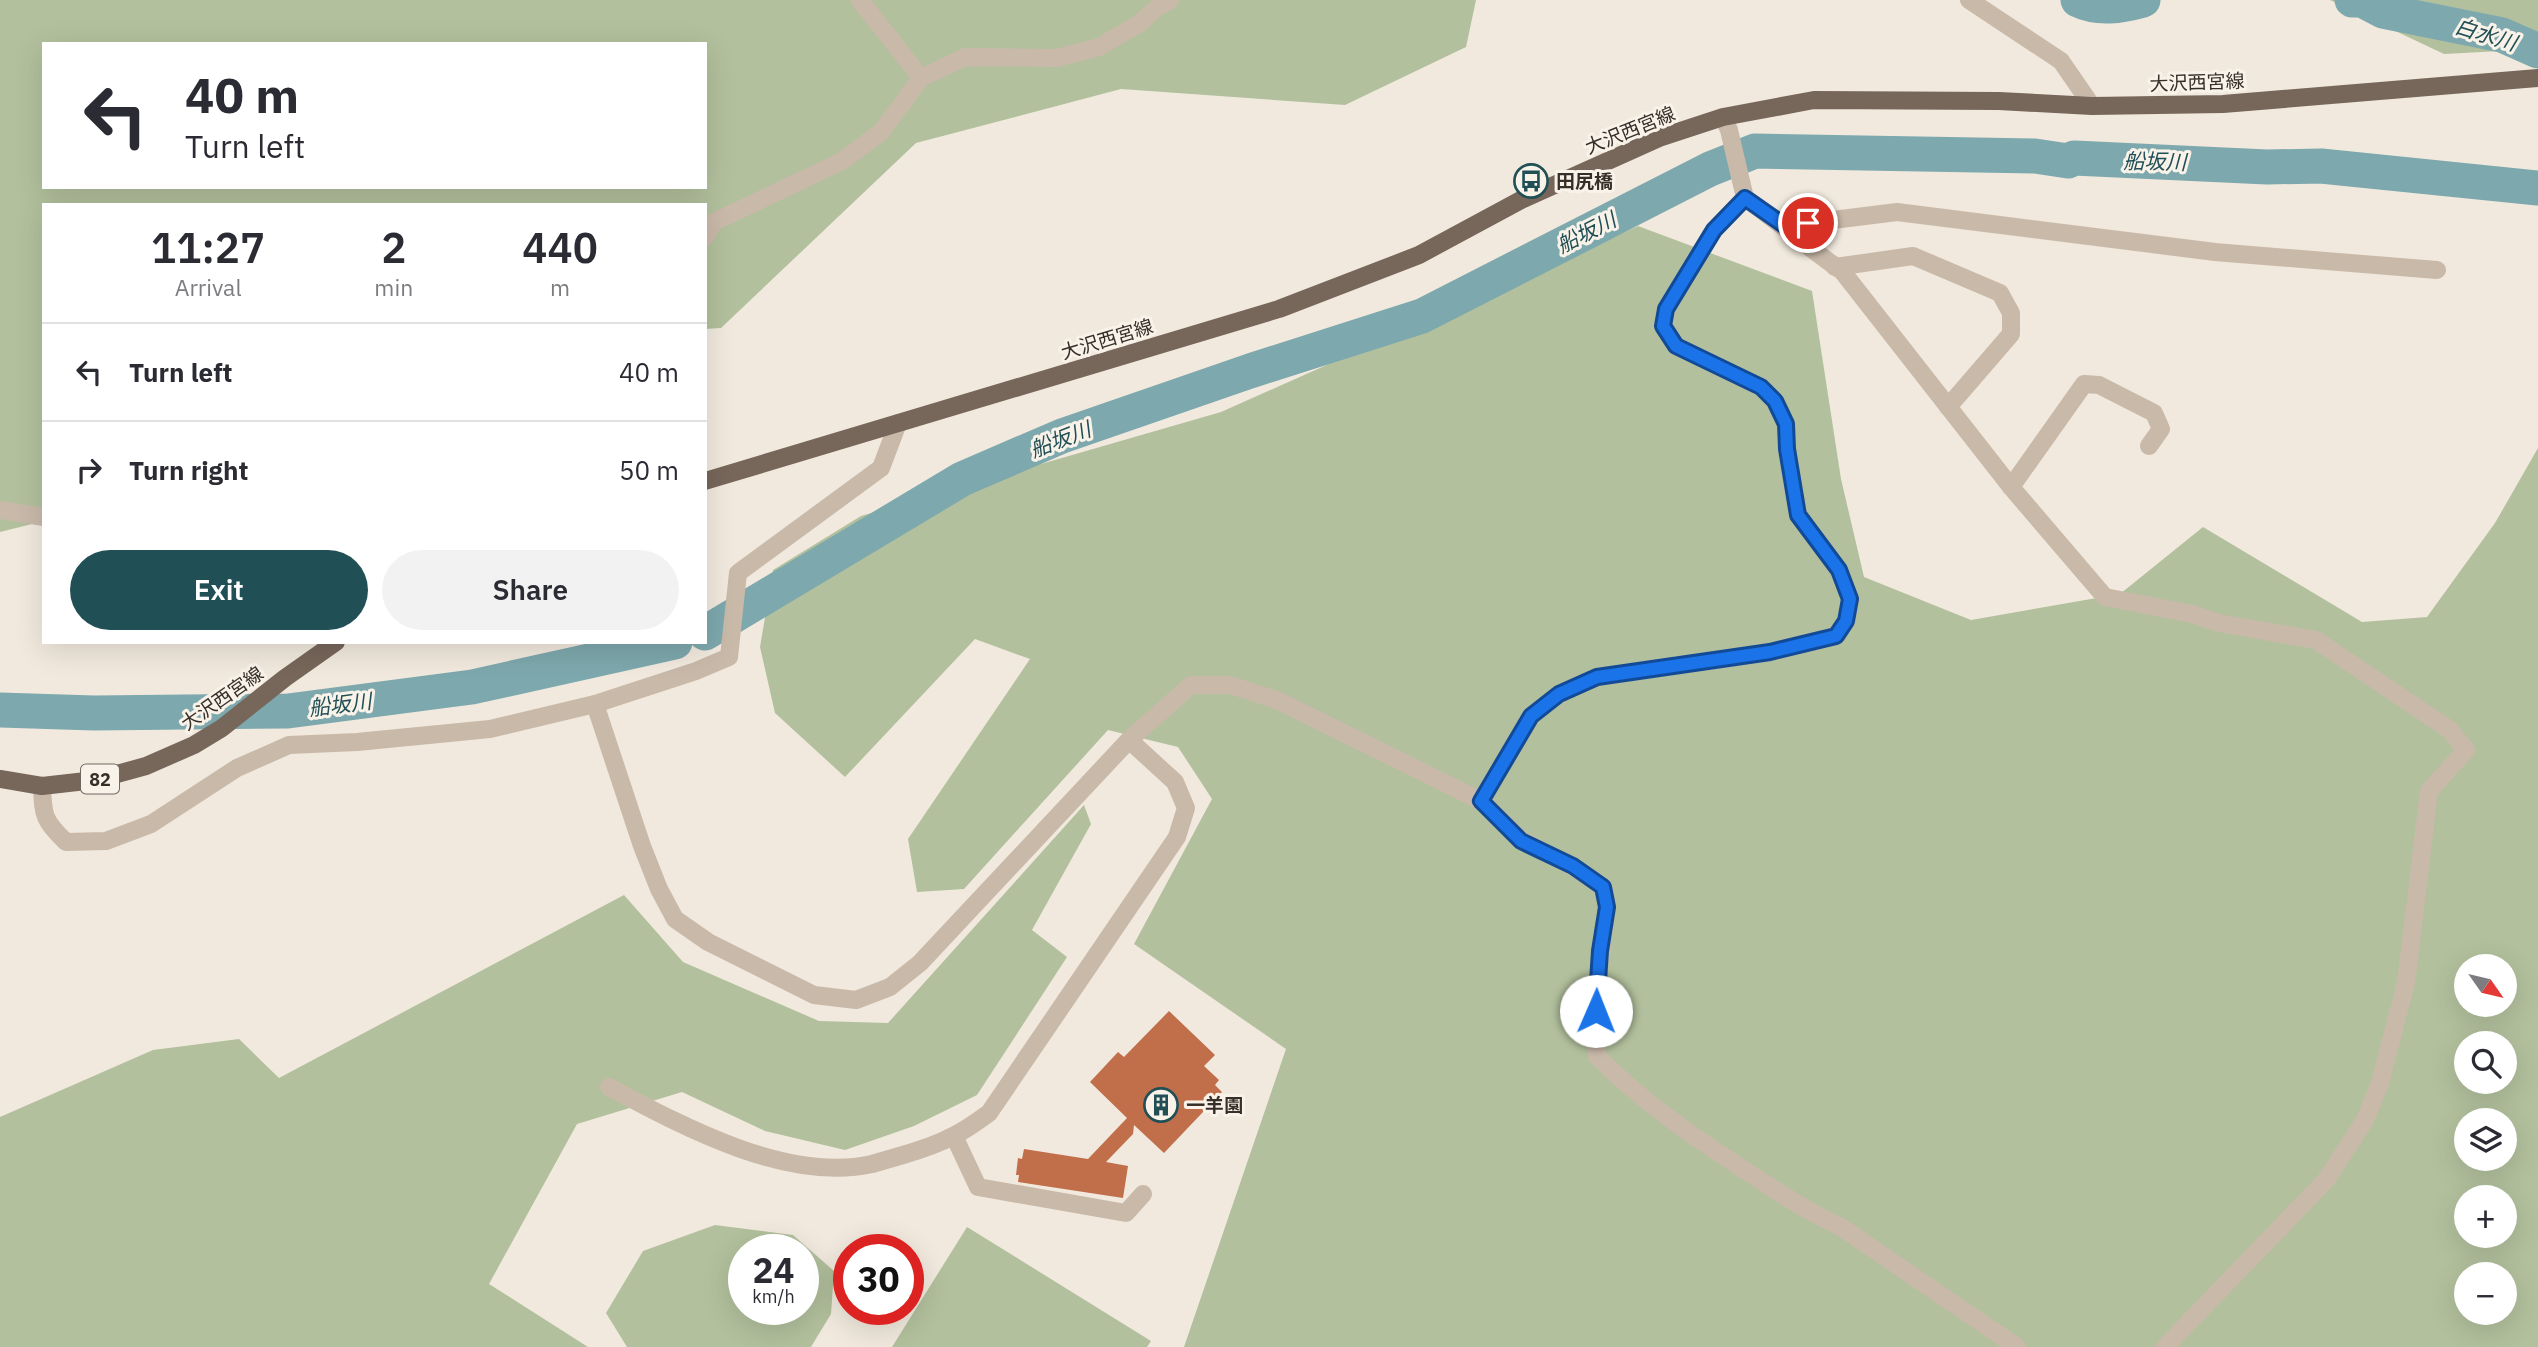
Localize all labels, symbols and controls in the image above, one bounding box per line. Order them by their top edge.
water label: 白水川 [2452,11,2522,57]
text: 40 m [185,63,299,126]
street label: 大沢西宮線 [2149,68,2245,96]
icon: left [70,70,161,161]
street label: 大沢西宮線 [1581,101,1679,159]
text: Turn left [185,125,305,167]
water label: 船坂川 [2123,146,2189,176]
bus stop icon: 田尻橋 [1512,162,1550,200]
place label: 田尻橋 [1556,169,1613,193]
pin [1778,193,1838,253]
water label: 船坂川 [1552,204,1622,259]
icon: arrive [1789,204,1827,242]
text: 11:27 [151,220,265,275]
text: 2 [381,220,406,275]
text: 440 [522,220,598,275]
text: Arrival [175,272,242,302]
text: min [374,272,413,302]
text: m [550,272,570,302]
street label: 大沢西宮線 [1058,314,1156,364]
icon: left [70,353,108,391]
text: Turn left [129,355,232,389]
text: 40 m [619,355,679,389]
water label: 船坂川 [1026,414,1096,463]
icon: right [70,451,108,489]
text: Turn right [129,453,248,487]
text: 50 m [619,453,679,487]
button: Exit [70,550,368,630]
button: Share [382,550,679,630]
street label: 大沢西宮線 [176,661,268,735]
water label: 船坂川 [307,686,375,722]
road number: 82 [81,764,119,794]
north arrow [2454,954,2516,1017]
map controls [2454,954,2517,1325]
position arrow [1559,974,1633,1048]
button: search [2454,1031,2517,1094]
building icon: 一羊園 [1142,1086,1180,1124]
place label: 一羊園 [1186,1093,1243,1117]
button: layers [2454,1108,2517,1171]
button: + [2454,1185,2517,1248]
speed limit sign: 30 [833,1234,924,1325]
text: 24 [752,1247,795,1293]
button: − [2454,1262,2517,1325]
text: km/h [752,1285,795,1308]

